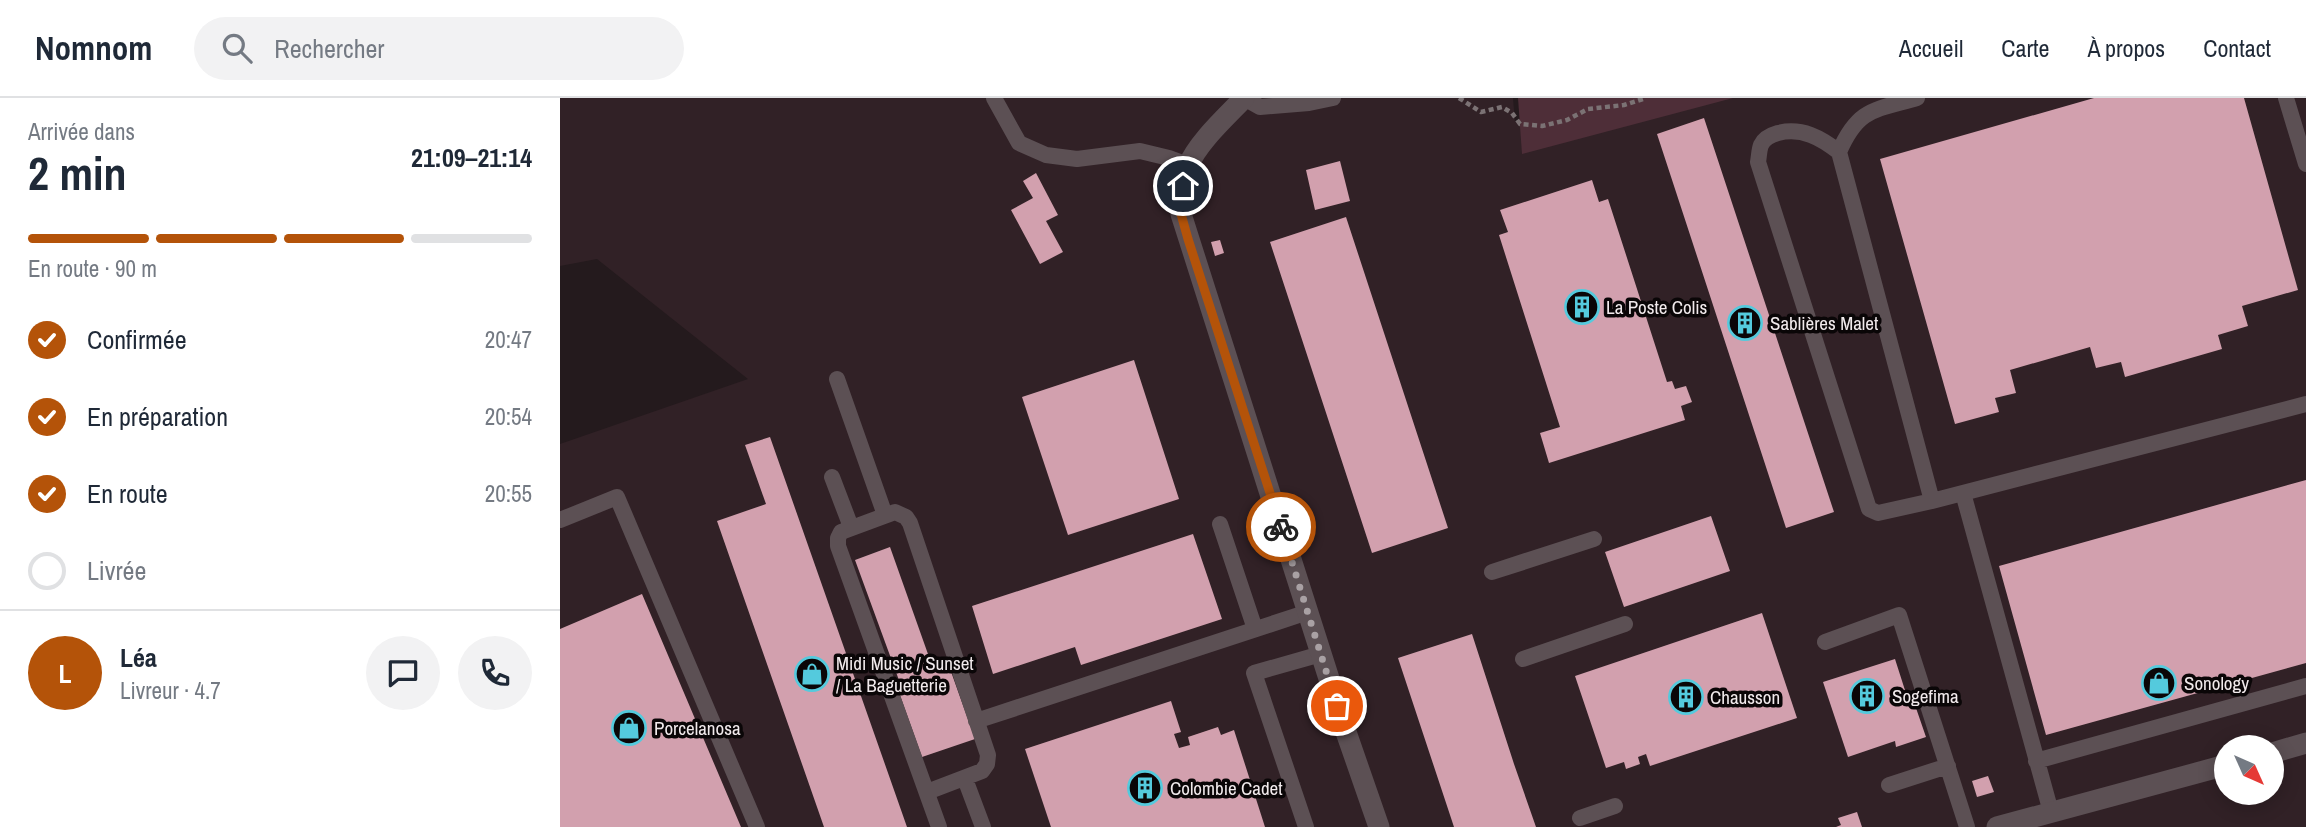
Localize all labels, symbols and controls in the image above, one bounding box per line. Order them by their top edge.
search box [194,17,684,80]
text: Nomnom [35,26,152,70]
icon: search [218,29,256,67]
text: Rechercher [274,31,384,66]
text: Accueil [1899,32,1963,64]
text: Carte [2001,32,2049,64]
text: À propos [2087,32,2165,64]
text: Contact [2203,32,2271,64]
text: Arrivée dans [28,116,135,147]
text: 21:09–21:14 [411,140,532,175]
text: 2 min [28,142,127,204]
pin [1153,156,1213,216]
icon: home [1164,167,1202,205]
text: En route · 90 m [28,253,157,284]
building icon: La Poste Colis [1563,288,1601,326]
place label: La Poste Colis [1606,294,1708,320]
building icon: Sablières Malet [1726,304,1764,342]
place label: Sablières Malet [1770,310,1879,336]
icon: check [28,321,66,359]
text: Confirmée [87,322,187,357]
text: 20:47 [485,324,532,355]
icon: check [28,398,66,436]
text: En préparation [87,399,228,434]
text: 20:54 [485,401,532,432]
icon: check [28,475,66,513]
text: En route [87,476,168,511]
text: 20:55 [485,478,532,509]
courier [1246,492,1316,562]
icon: bike [1262,508,1300,546]
text: Livrée [87,553,146,588]
button: chat [366,636,440,710]
button: phone [458,636,532,710]
text: Léa [120,640,157,675]
place label: Midi Music / Sunset / La Baguetterie [836,650,974,698]
shop icon: Midi Music / Sunset / La Baguetterie [793,655,831,693]
text: L [58,656,72,691]
shop icon: Sonology [2140,664,2178,702]
place label: Sonology [2184,670,2249,696]
text: Livreur · 4.7 [120,675,221,706]
pin [1307,676,1367,736]
building icon: Sogefima [1848,677,1886,715]
building icon: Chausson [1667,678,1705,716]
place label: Sogefima [1892,683,1959,709]
place label: Chausson [1710,684,1780,710]
icon: bag [1318,687,1356,725]
shop icon: Porcelanosa [610,709,648,747]
place label: Porcelanosa [654,715,741,741]
north arrow [2214,735,2284,805]
map controls [2214,735,2284,805]
building icon: Colombie Cadet [1126,769,1164,807]
place label: Colombie Cadet [1170,775,1283,801]

